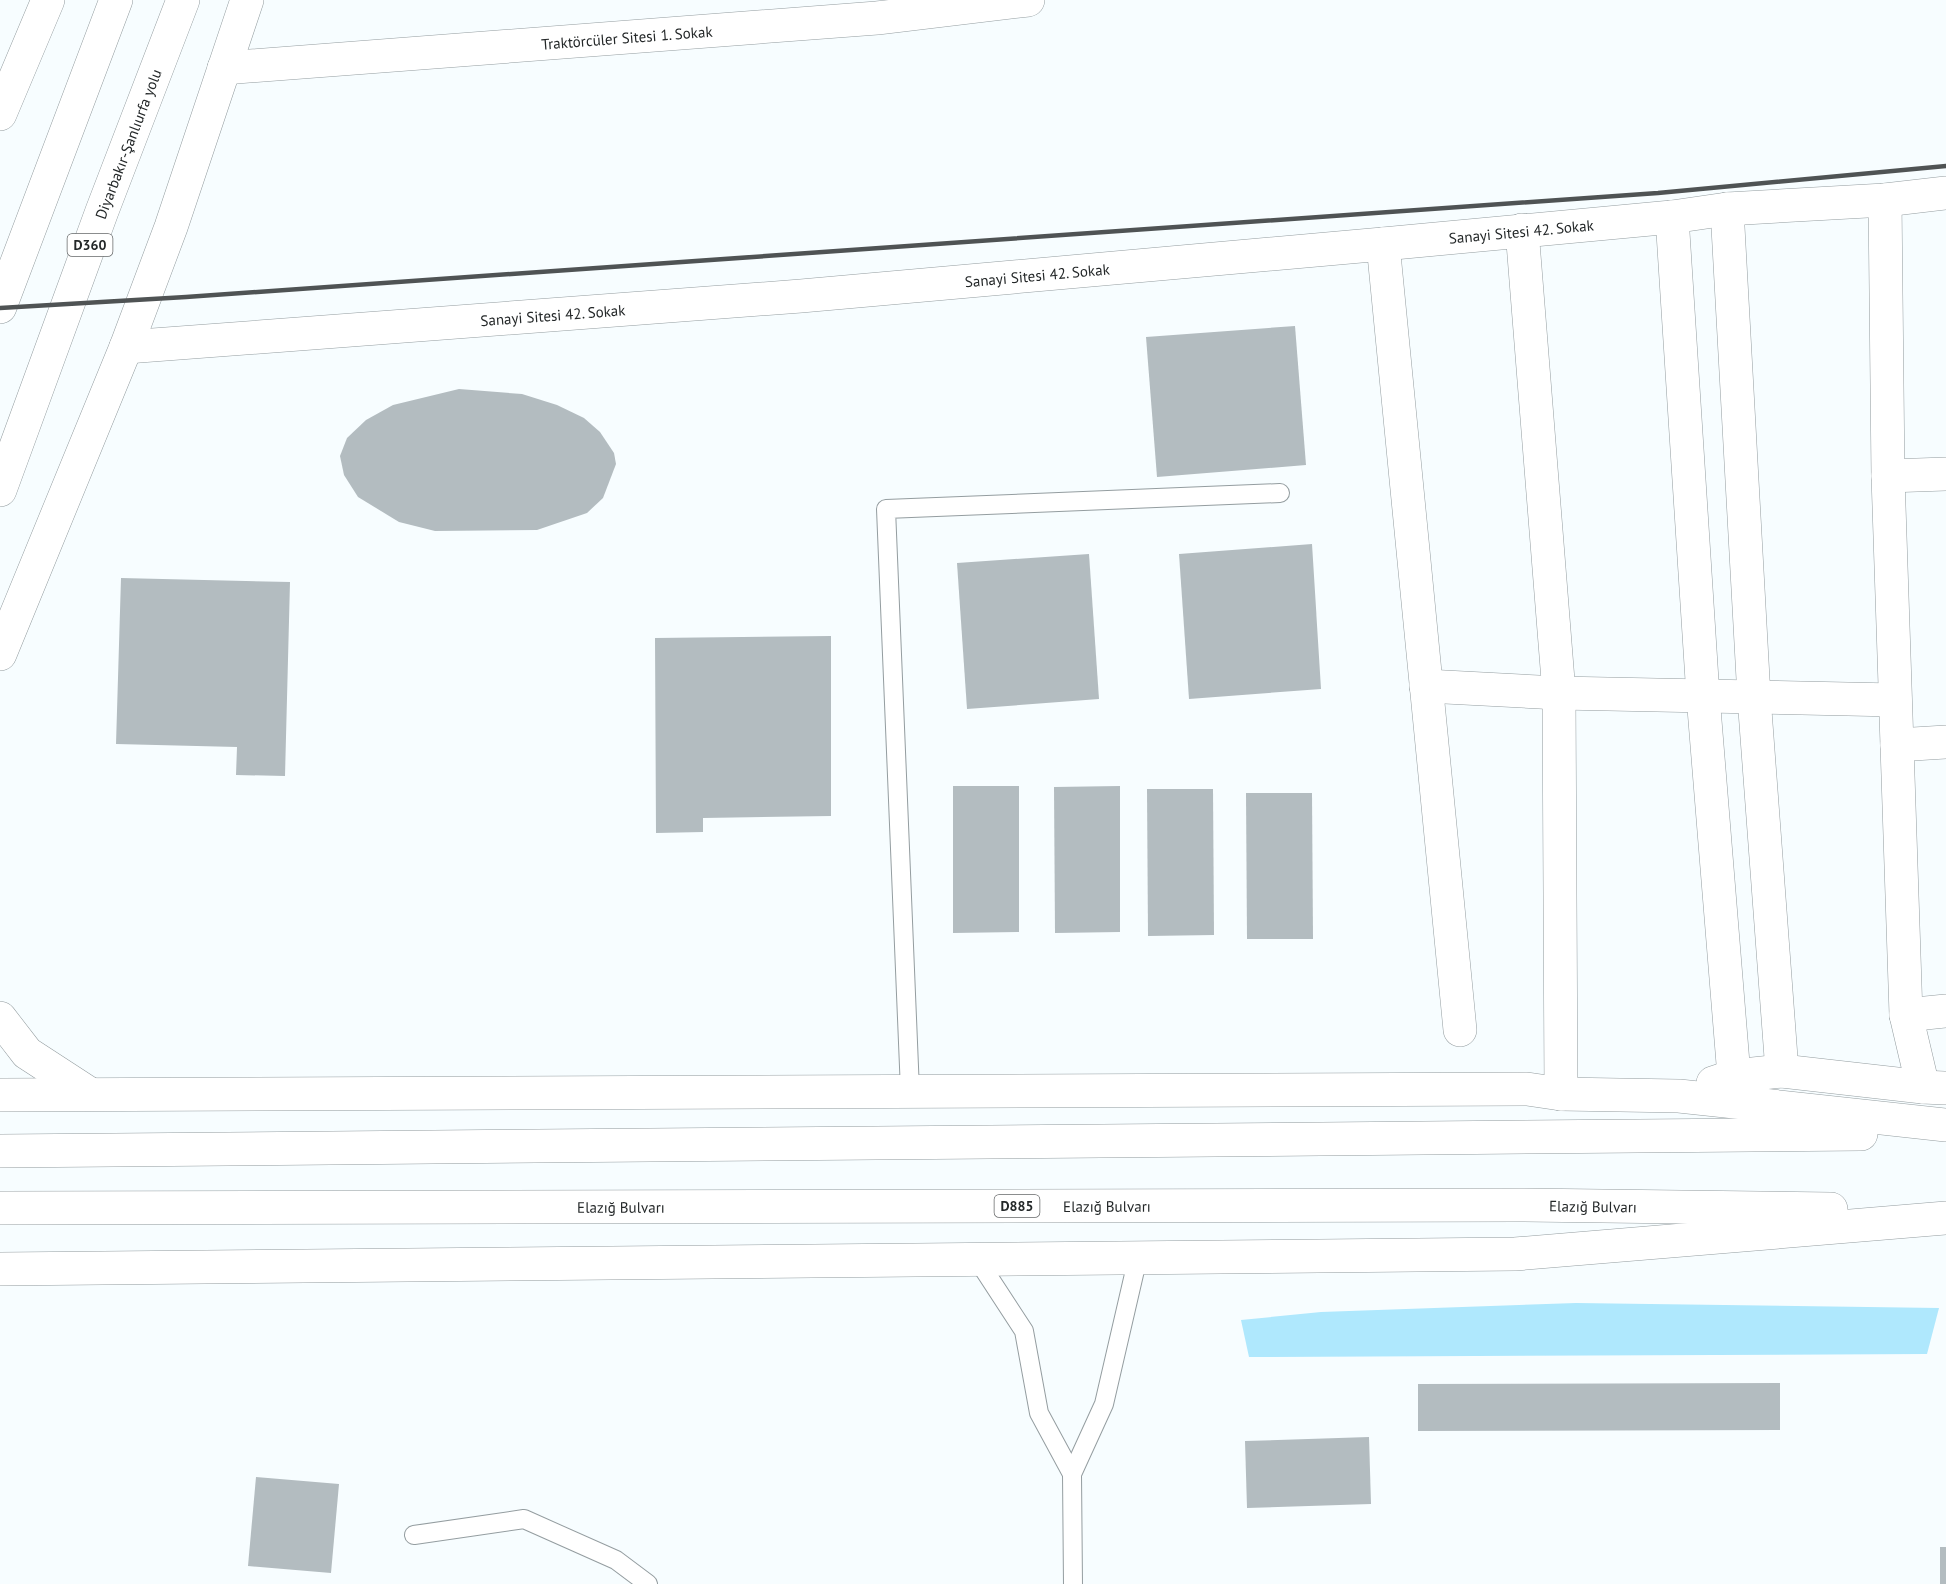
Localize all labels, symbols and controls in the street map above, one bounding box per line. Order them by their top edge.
street label: Traktörcüler Sitesi 1. Sokak [541,21,714,53]
street label: Diyarbakır-Şanlıurfa yolu [90,66,165,222]
street label: Sanayi Sitesi 42. Sokak [1448,215,1595,247]
road number: D360 [68,234,112,256]
street label: Sanayi Sitesi 42. Sokak [964,259,1111,291]
street label: Sanayi Sitesi 42. Sokak [480,300,627,330]
road number: D885 [994,1195,1040,1217]
street label: Elazığ Bulvarı [1063,1196,1151,1215]
street label: Elazığ Bulvarı [1549,1196,1637,1216]
street label: Elazığ Bulvarı [577,1197,665,1216]

